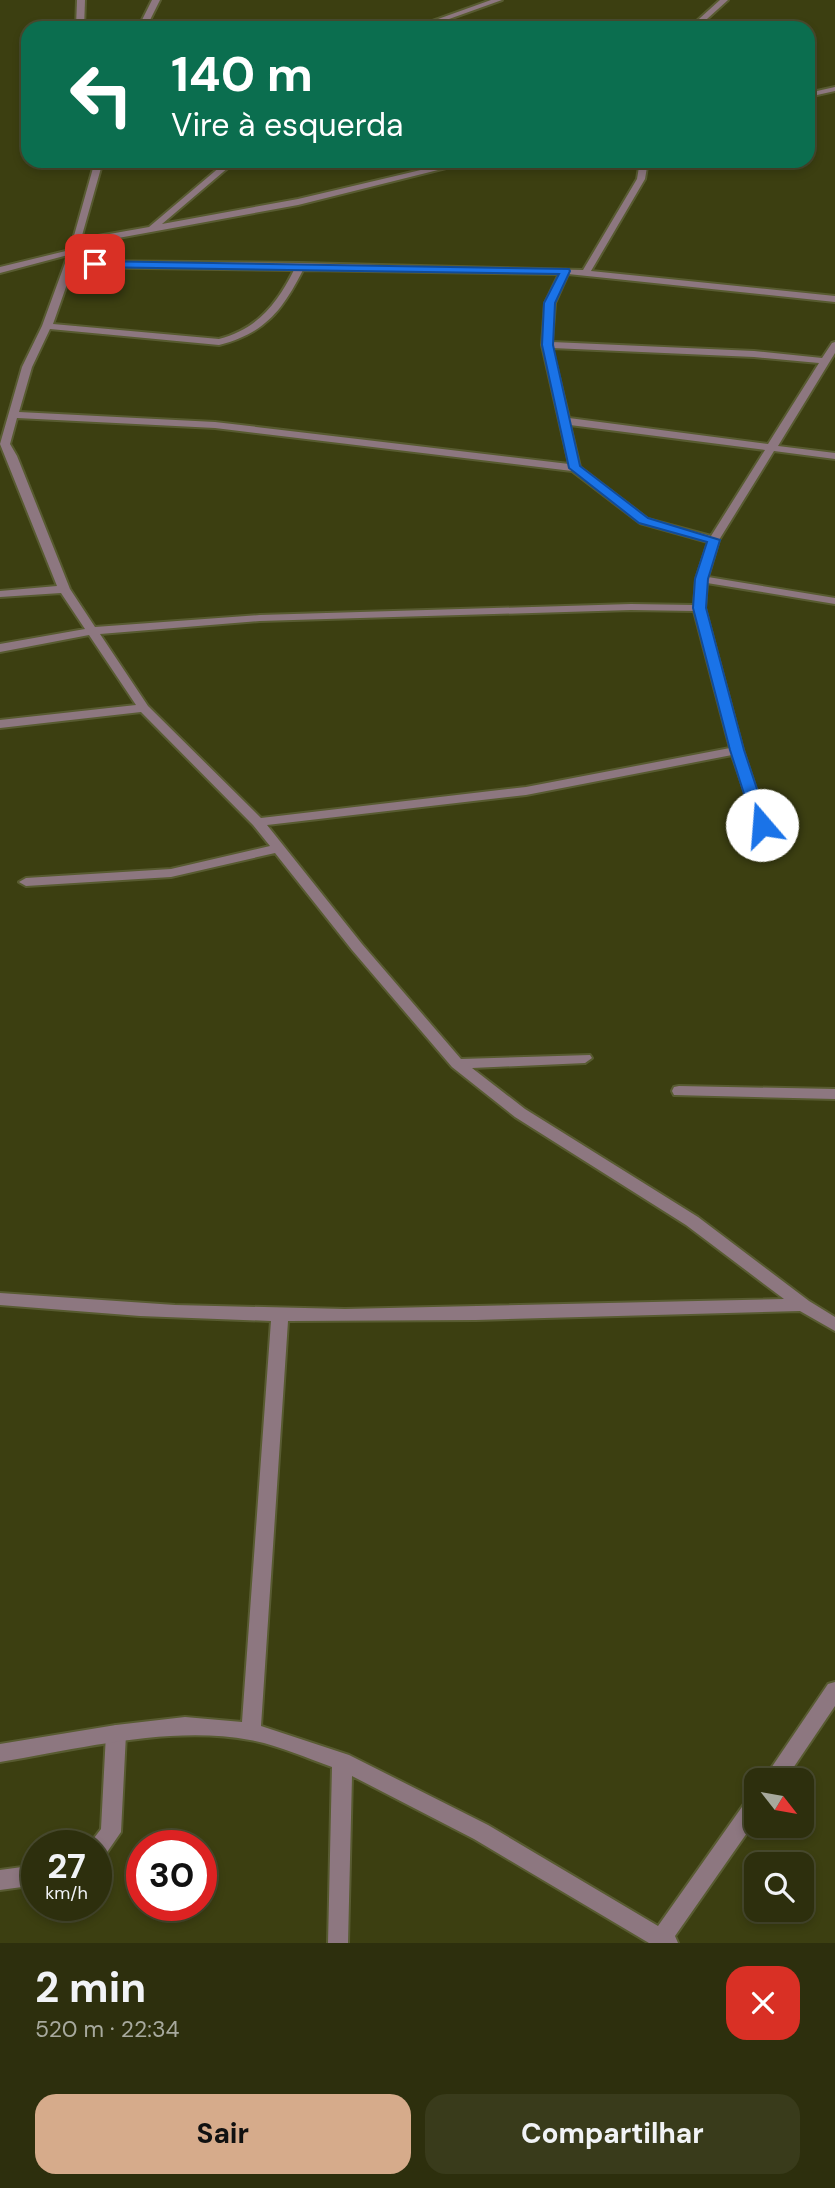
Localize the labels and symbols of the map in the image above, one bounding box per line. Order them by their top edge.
pin [65,234,125,294]
position arrow [725,788,799,862]
north arrow [744,1768,814,1838]
speed limit sign: 30 [126,1830,217,1921]

